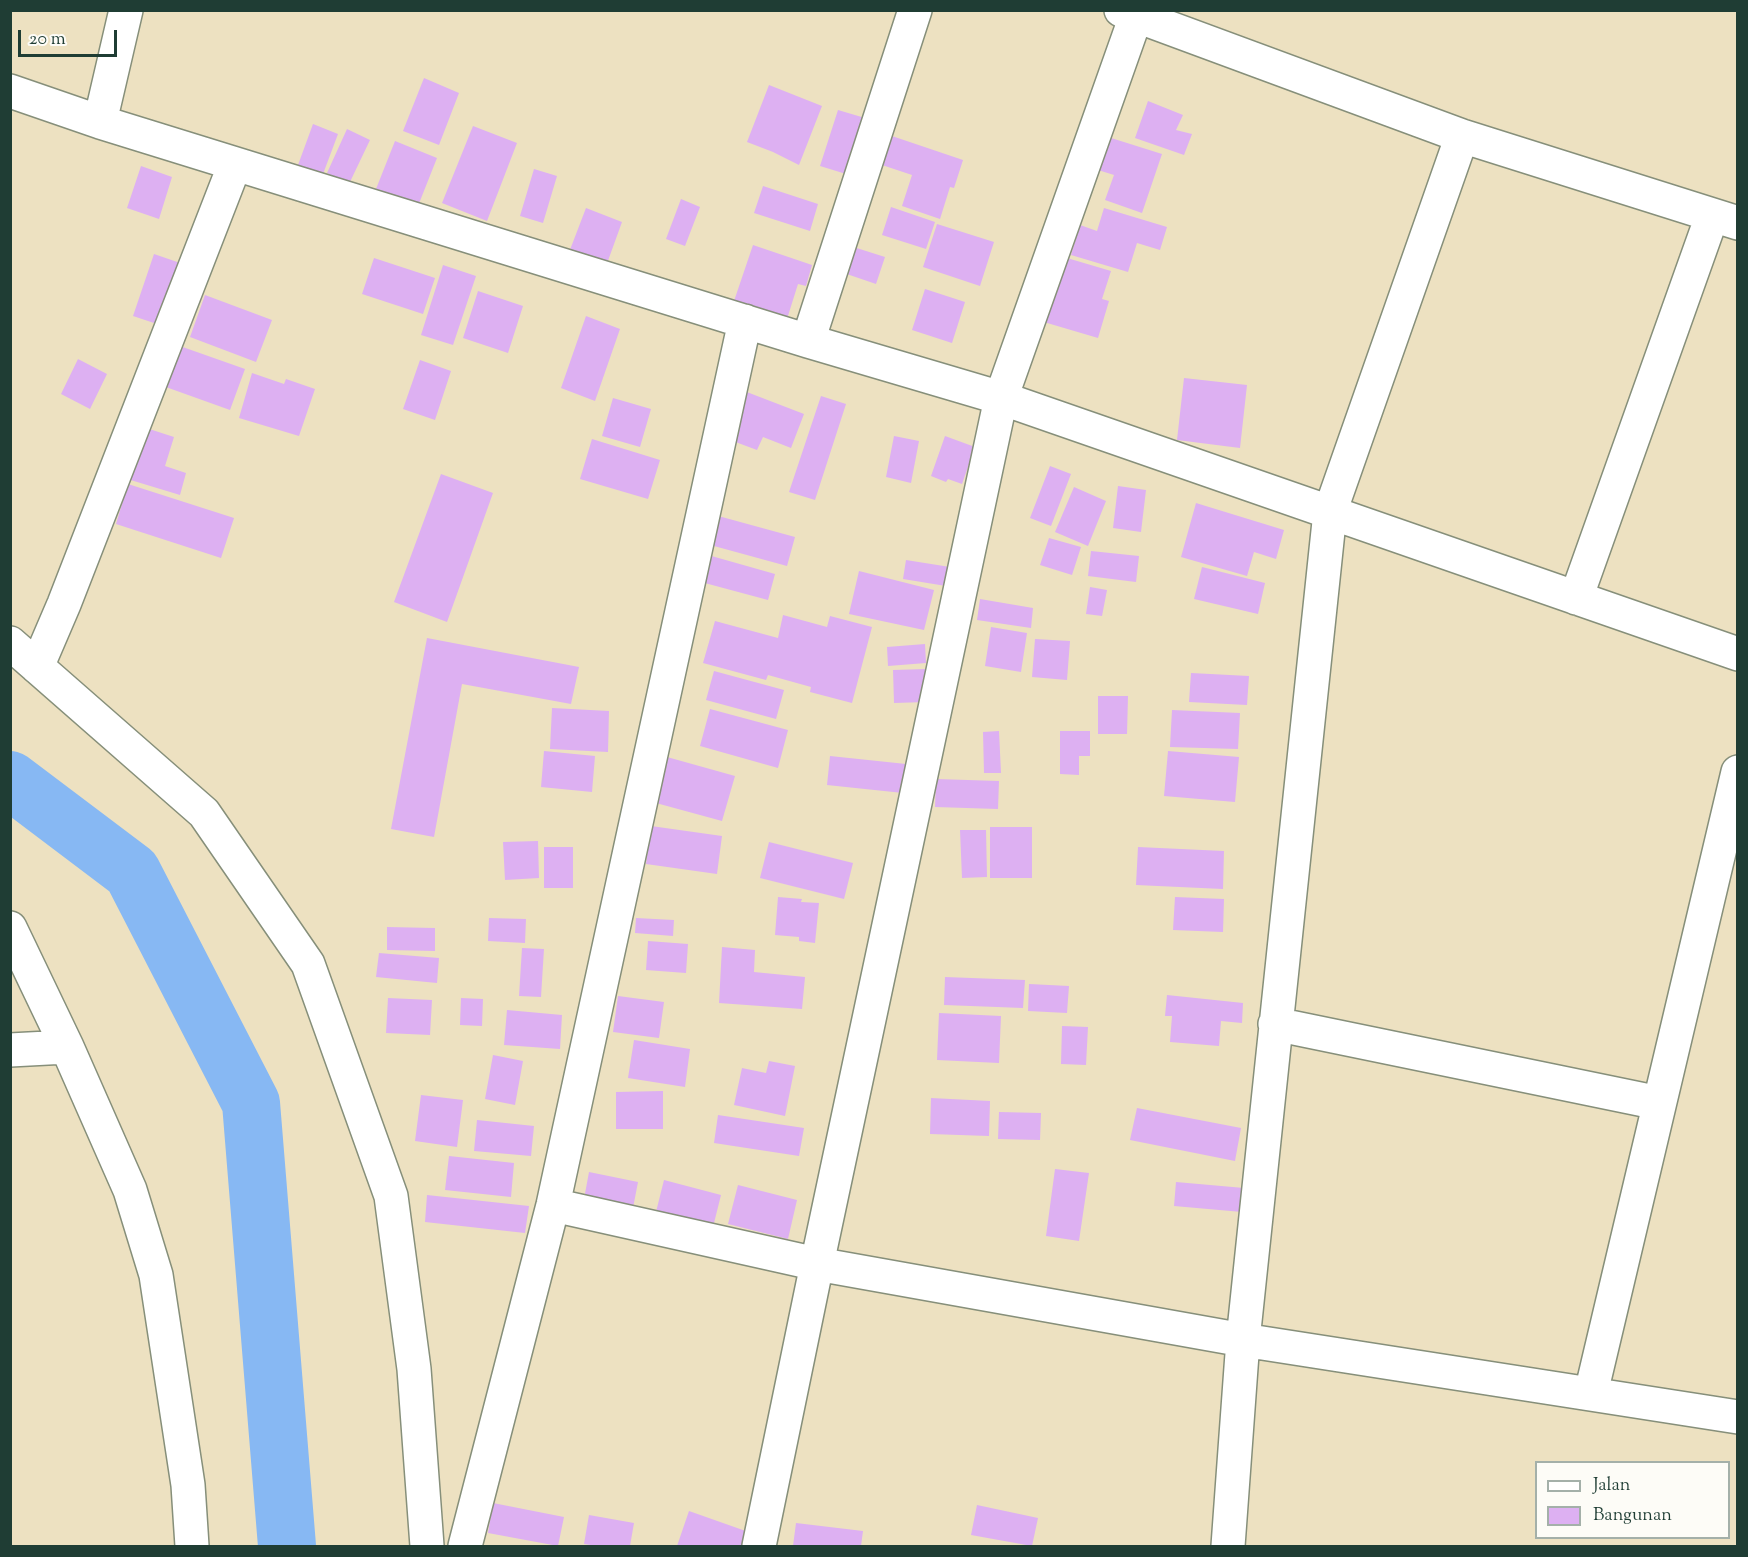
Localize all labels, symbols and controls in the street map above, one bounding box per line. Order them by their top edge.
scale bar [21,18,120,56]
text: 20 m [29,27,66,53]
legend [1535,1461,1730,1539]
text: Jalan [1593,1473,1630,1499]
text: Bangunan [1593,1503,1672,1529]

